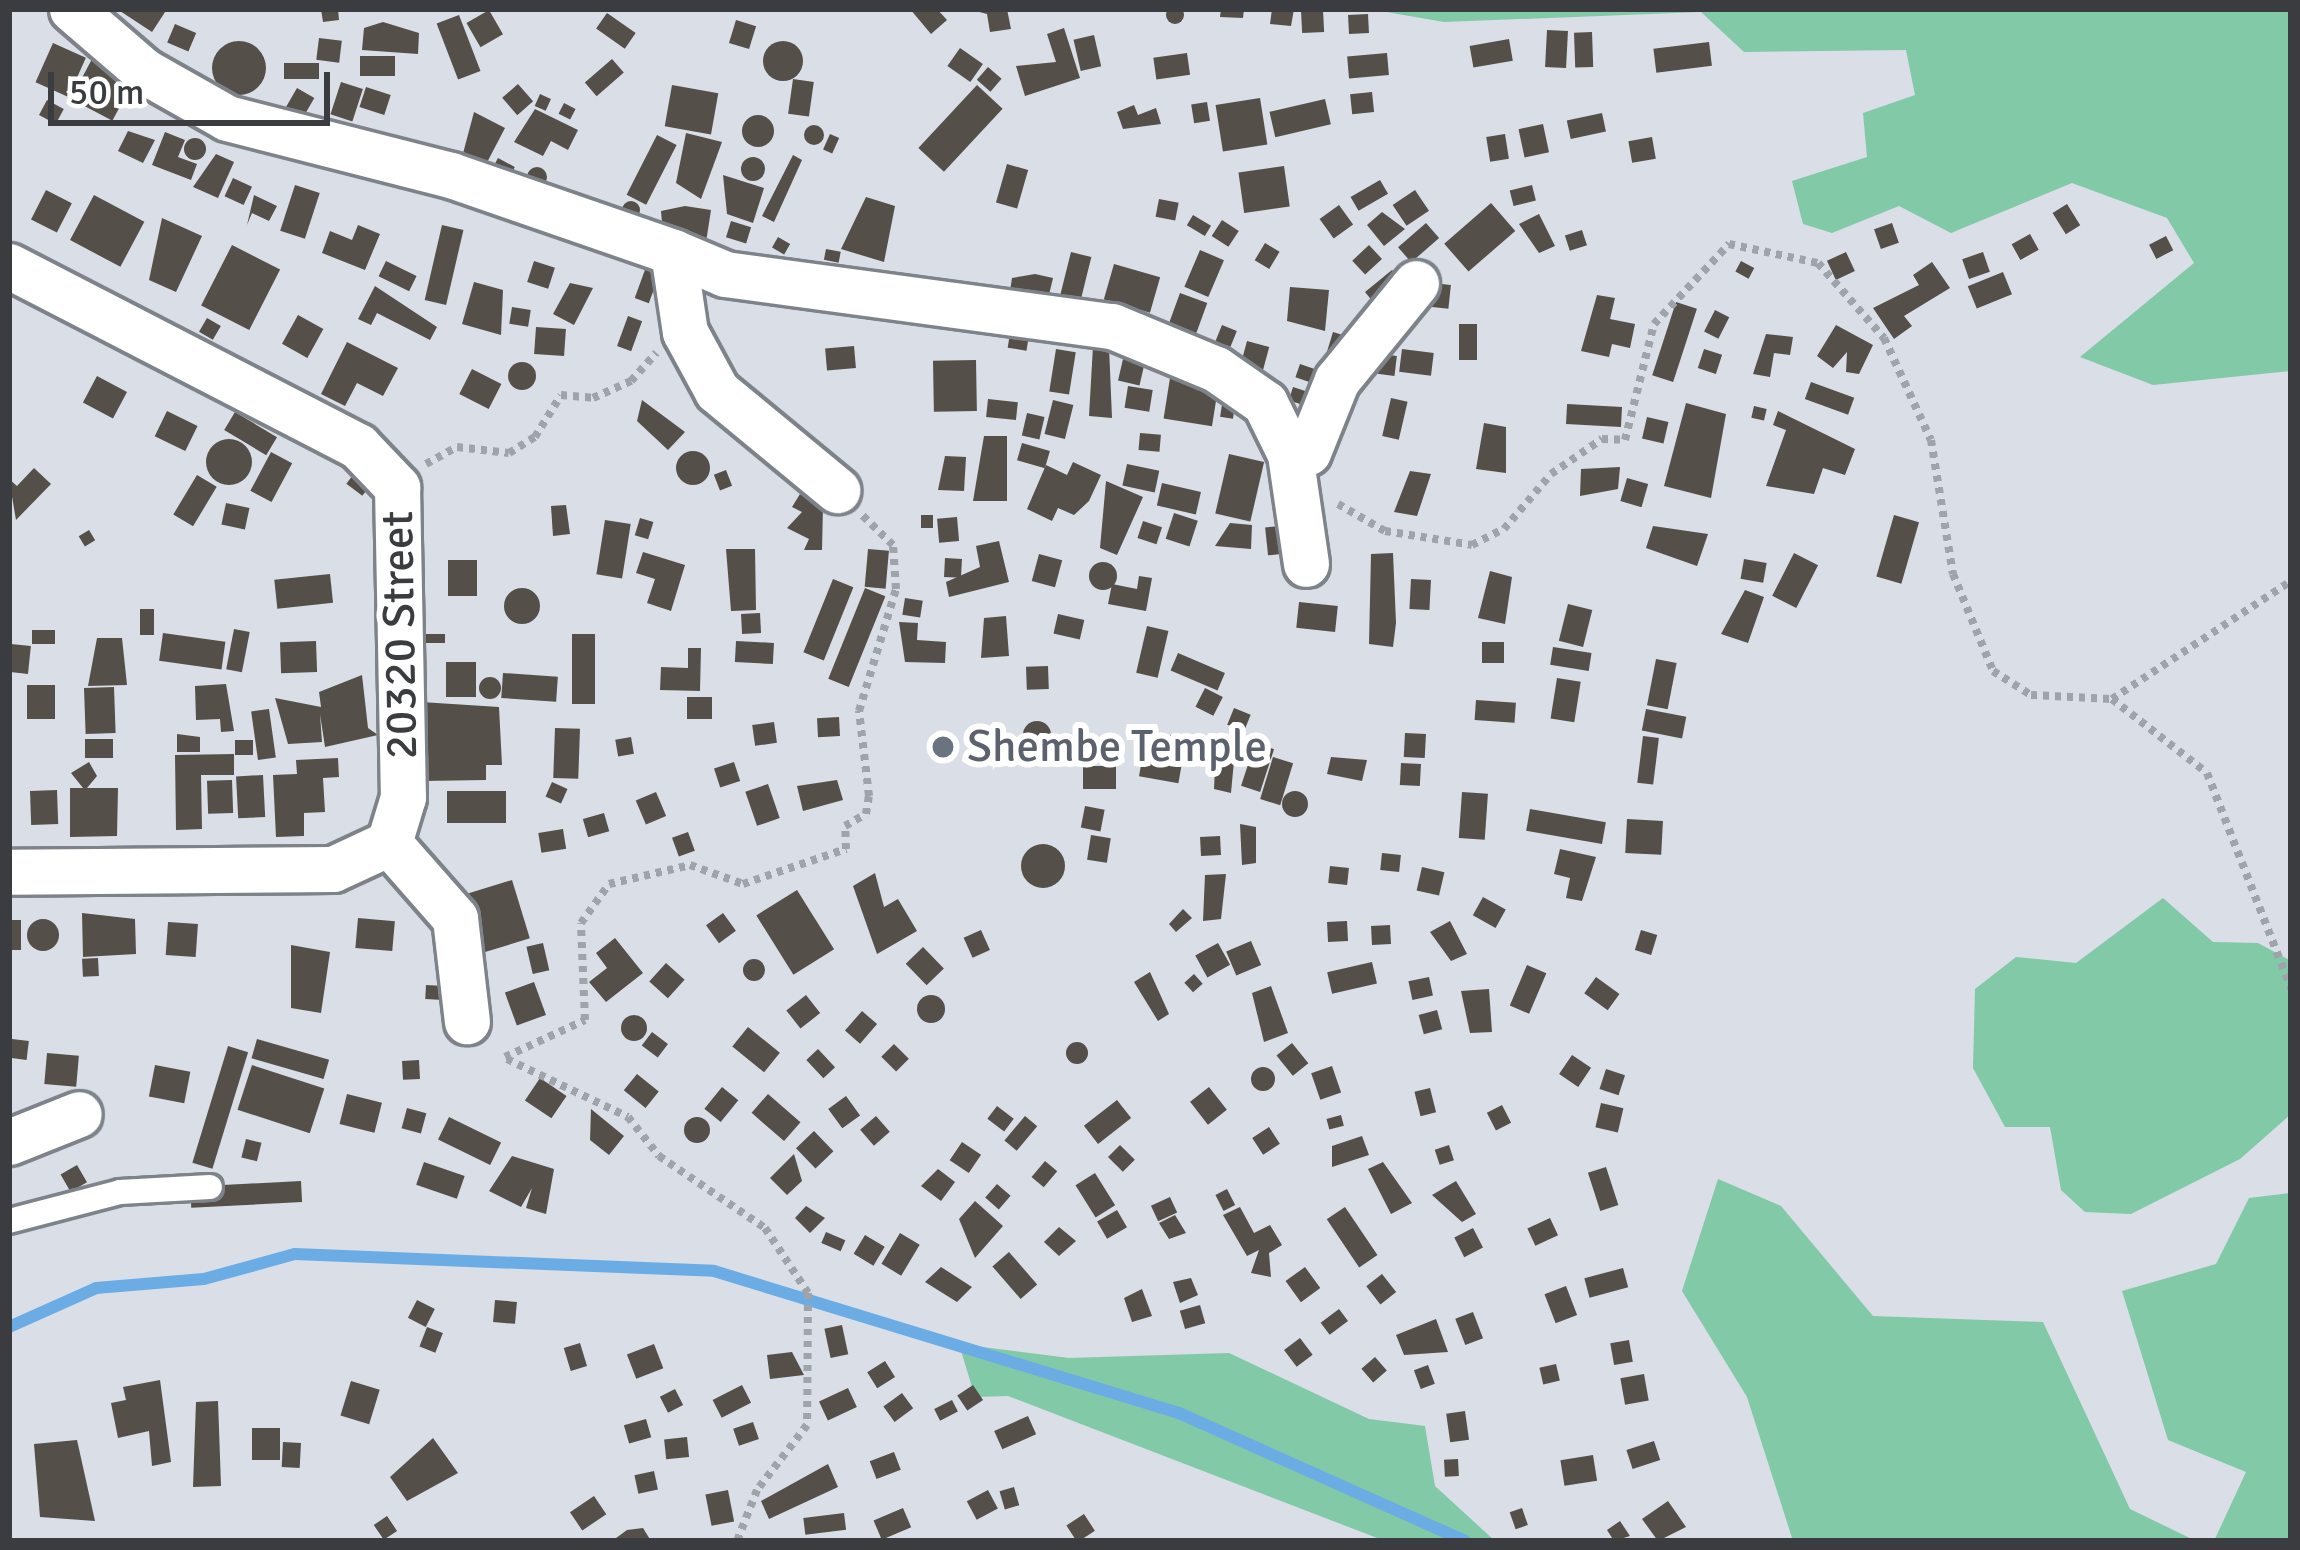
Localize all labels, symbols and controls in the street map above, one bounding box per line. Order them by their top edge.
scale bar [54,48,336,122]
text: 50 m [69,70,145,115]
street label: 20320 Street [371,510,429,760]
place label: Shembe Temple [967,720,1267,774]
marker: Shembe Temple [930,734,956,760]

